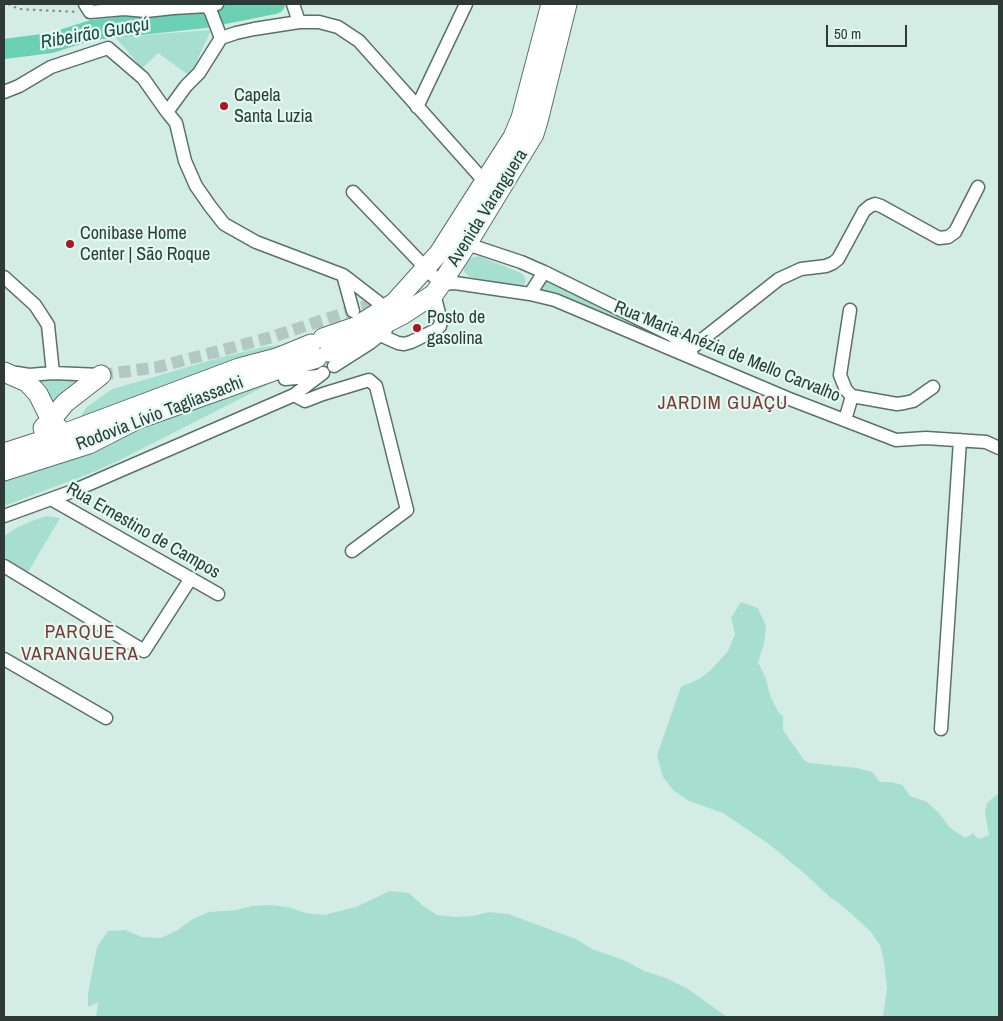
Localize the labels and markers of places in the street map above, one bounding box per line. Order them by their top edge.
place label: Capela Santa Luzia [234,85,313,128]
marker: Capela Santa Luzia [218,100,230,112]
place label: Conibase Home Center | São Roque [80,223,210,266]
marker: Conibase Home Center | São Roque [64,238,76,250]
place label: Posto de gasolina [427,307,485,350]
marker: Posto de gasolina [411,322,423,334]

